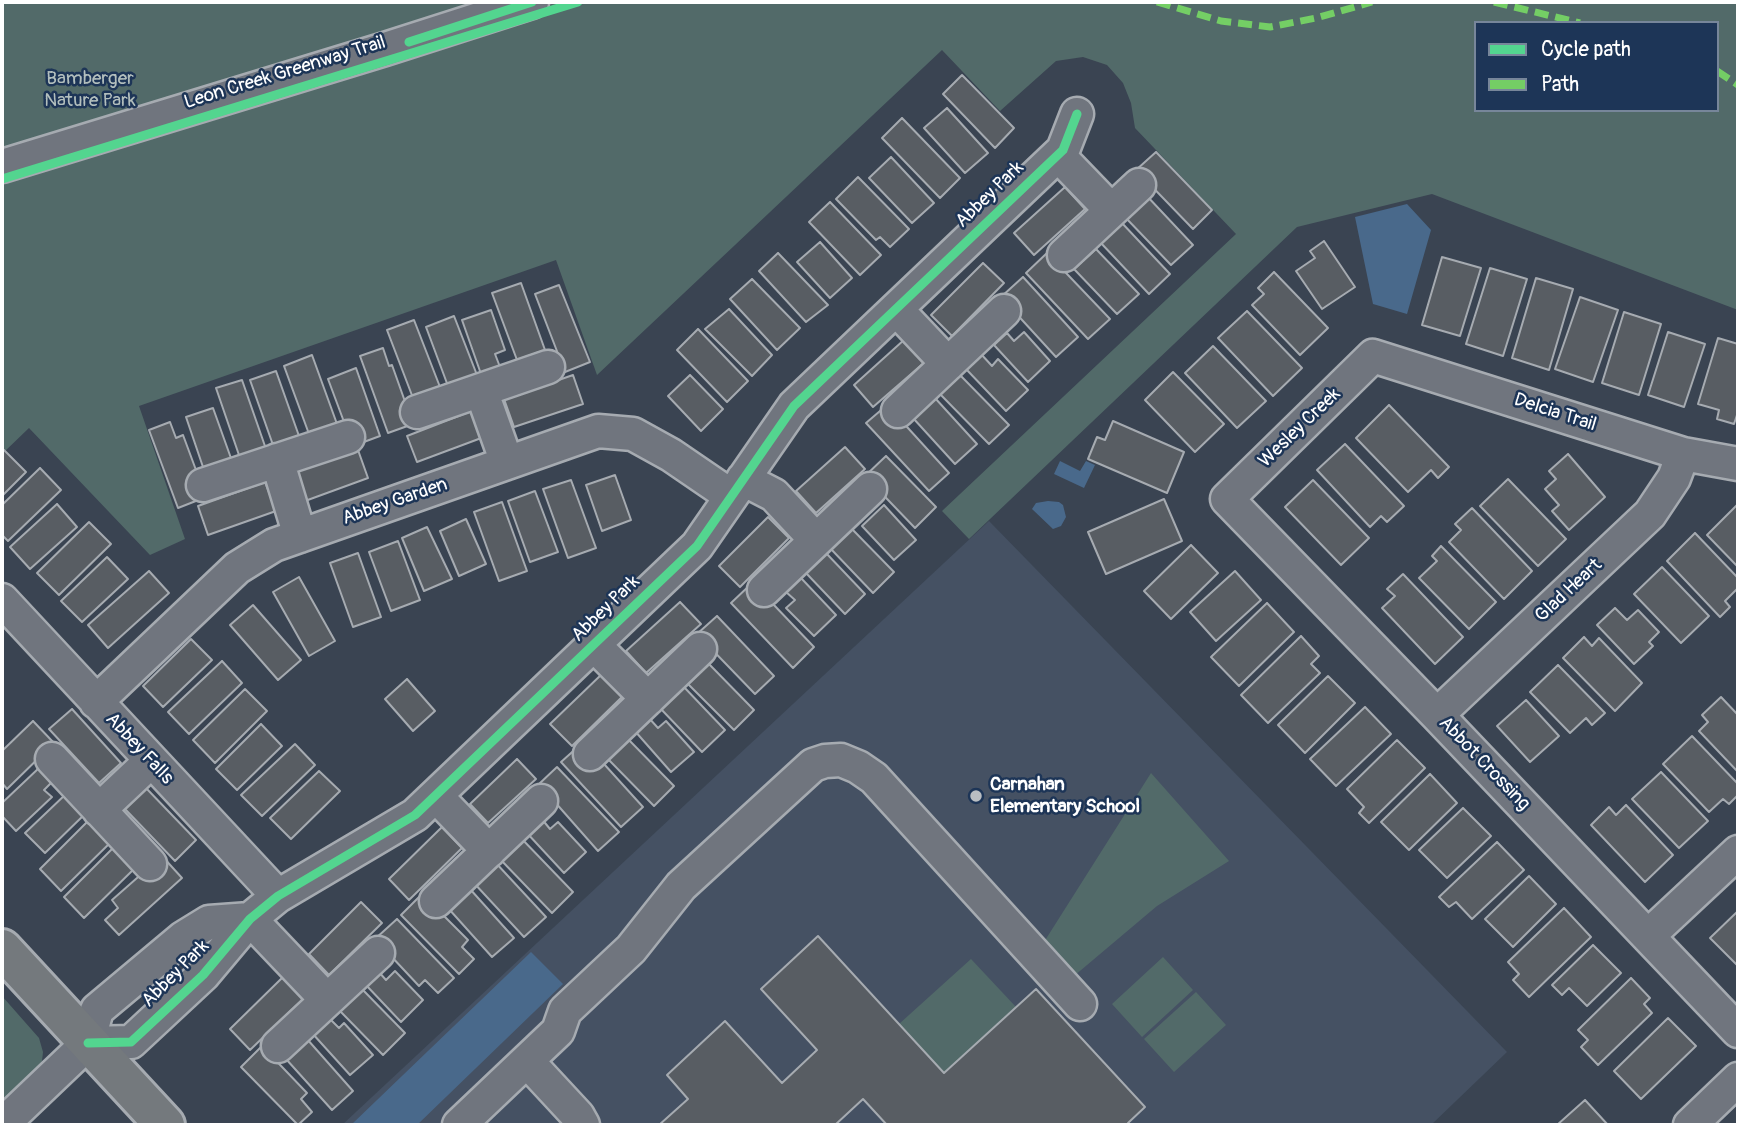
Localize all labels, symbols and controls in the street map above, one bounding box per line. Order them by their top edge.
legend [1474,21,1719,112]
street label: Leon Creek Greenway Trail [182,31,388,115]
text: Cycle path [1541,36,1631,63]
park label: Bamberger Nature Park [44,68,136,112]
text: Path [1541,71,1579,98]
street label: Abbey Park [951,157,1029,233]
street label: Wesley Creek [1254,383,1346,473]
street label: Delcia Trail [1511,389,1599,437]
street label: Abbey Garden [339,473,451,531]
street label: Glad Heart [1531,554,1607,628]
street label: Abbey Park [567,571,645,647]
street label: Abbey Falls [100,709,178,789]
street label: Abbot Crossing [1433,712,1535,816]
place label: Carnahan Elementary School [990,774,1140,818]
marker: Carnahan Elementary School [968,788,984,804]
street label: Abbey Park [138,936,214,1012]

